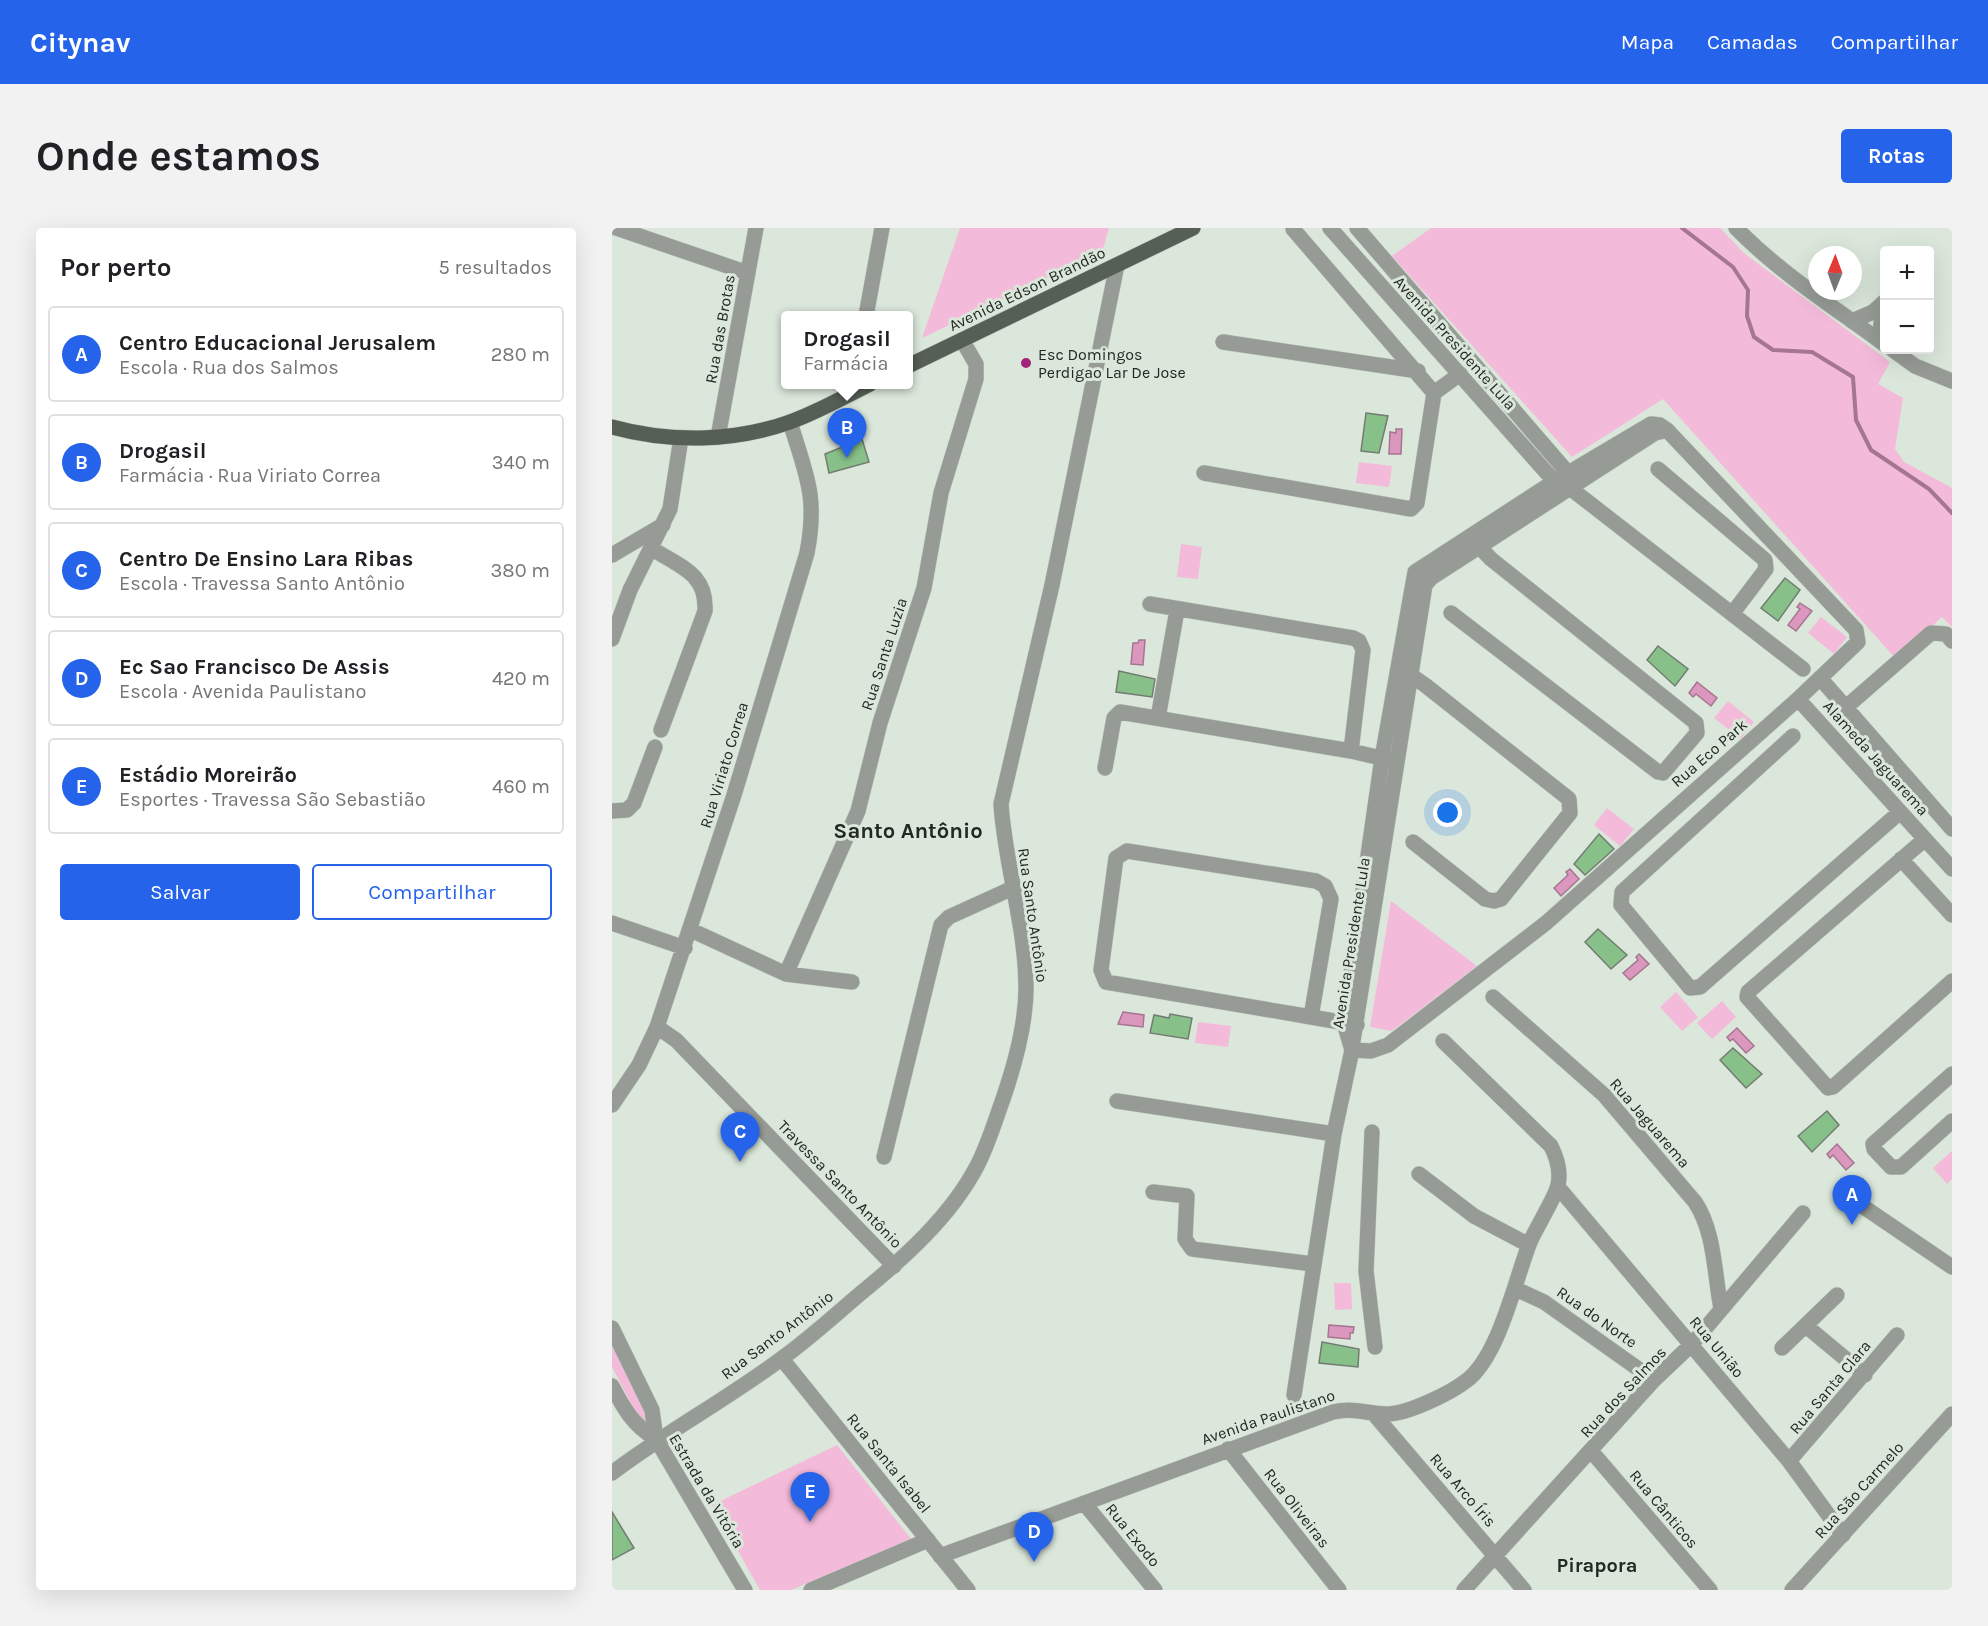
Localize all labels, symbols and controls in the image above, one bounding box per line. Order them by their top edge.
text: Citynav [30,26,130,59]
text: Mapa [1621,30,1674,54]
text: Camadas [1707,30,1798,54]
text: Compartilhar [1831,30,1958,54]
button: Rotas [1841,129,1952,183]
text: Onde estamos [36,131,321,181]
street label: Avenida Edson Brandão [946,243,1108,335]
north arrow [1808,246,1862,300]
map controls [1880,246,1934,354]
button: + [1880,246,1934,300]
text: Por perto [60,252,171,283]
text: 5 resultados [438,256,552,279]
street label: Avenida Presidente Lula [1390,272,1520,414]
street label: Rua das Brotas [701,273,739,385]
button: − [1880,300,1934,354]
popup [781,311,913,389]
text: Drogasil [803,326,891,352]
text: Centro Educacional Jerusalem [119,330,436,356]
text: A [75,343,88,366]
text: 280 m [491,343,550,366]
place label: Esc Domingos Perdigao Lar De Jose [1038,345,1186,382]
text: Farmácia [803,352,889,375]
text: Escola · Rua dos Salmos [119,356,339,379]
marker: Esc Domingos Perdigao Lar De Jose [1019,356,1033,370]
pin: B [828,408,866,458]
text: Drogasil [119,438,206,464]
text: B [75,451,88,474]
text: 340 m [492,451,550,474]
text: Farmácia · Rua Viriato Correa [119,464,381,487]
text: Centro De Ensino Lara Ribas [119,546,413,572]
text: C [75,559,88,582]
text: 380 m [491,559,550,582]
text: Escola · Travessa Santo Antônio [119,572,405,595]
street label: Rua Santa Luzia [857,595,911,713]
text: Ec Sao Francisco De Assis [119,654,390,680]
text: D [75,667,88,690]
text: 420 m [492,667,550,690]
text: Escola · Avenida Paulistano [119,680,366,703]
street label: Alameda Jaguarema [1819,697,1933,819]
street label: Rua Viriato Correa [696,700,752,830]
street label: Rua Eco Park [1667,715,1751,791]
text: Estádio Moreirão [119,762,297,788]
text: E [76,775,87,798]
text: 460 m [492,775,550,798]
text: Esportes · Travessa São Sebastião [119,788,426,811]
your location [1433,798,1462,827]
district label: Santo Antônio [833,818,983,844]
street label: Rua Santo Antônio [1014,847,1052,983]
street label: Avenida Presidente Lula [1328,856,1374,1030]
button: Salvar [60,864,300,920]
button: Compartilhar [312,864,552,920]
street label: Rua Jaguarema [1606,1074,1694,1172]
pin: C [720,1112,760,1162]
street label: Travessa Santo Antônio [774,1116,906,1252]
pin: A [1832,1176,1872,1225]
street label: Rua do Norte [1553,1282,1641,1352]
street label: Rua Santo Antônio [717,1287,837,1383]
street label: Rua União [1686,1312,1748,1382]
street label: Rua Santa Clara [1785,1336,1875,1438]
street label: Rua dos Salmos [1576,1343,1670,1441]
street label: Avenida Paulistano [1199,1385,1337,1449]
street label: Rua Santa Isabel [843,1409,935,1517]
street label: Estrada da Vitória [665,1430,749,1552]
street label: Rua São Carmelo [1810,1438,1908,1542]
street label: Rua Arco Íris [1426,1449,1500,1531]
street label: Rua Oliveiras [1260,1464,1334,1552]
street label: Rua Cânticos [1626,1466,1702,1552]
pin: E [790,1472,830,1522]
street label: Rua Exodo [1102,1499,1164,1571]
pin: D [1014,1512,1054,1562]
district label: Pirapora [1557,1554,1637,1577]

